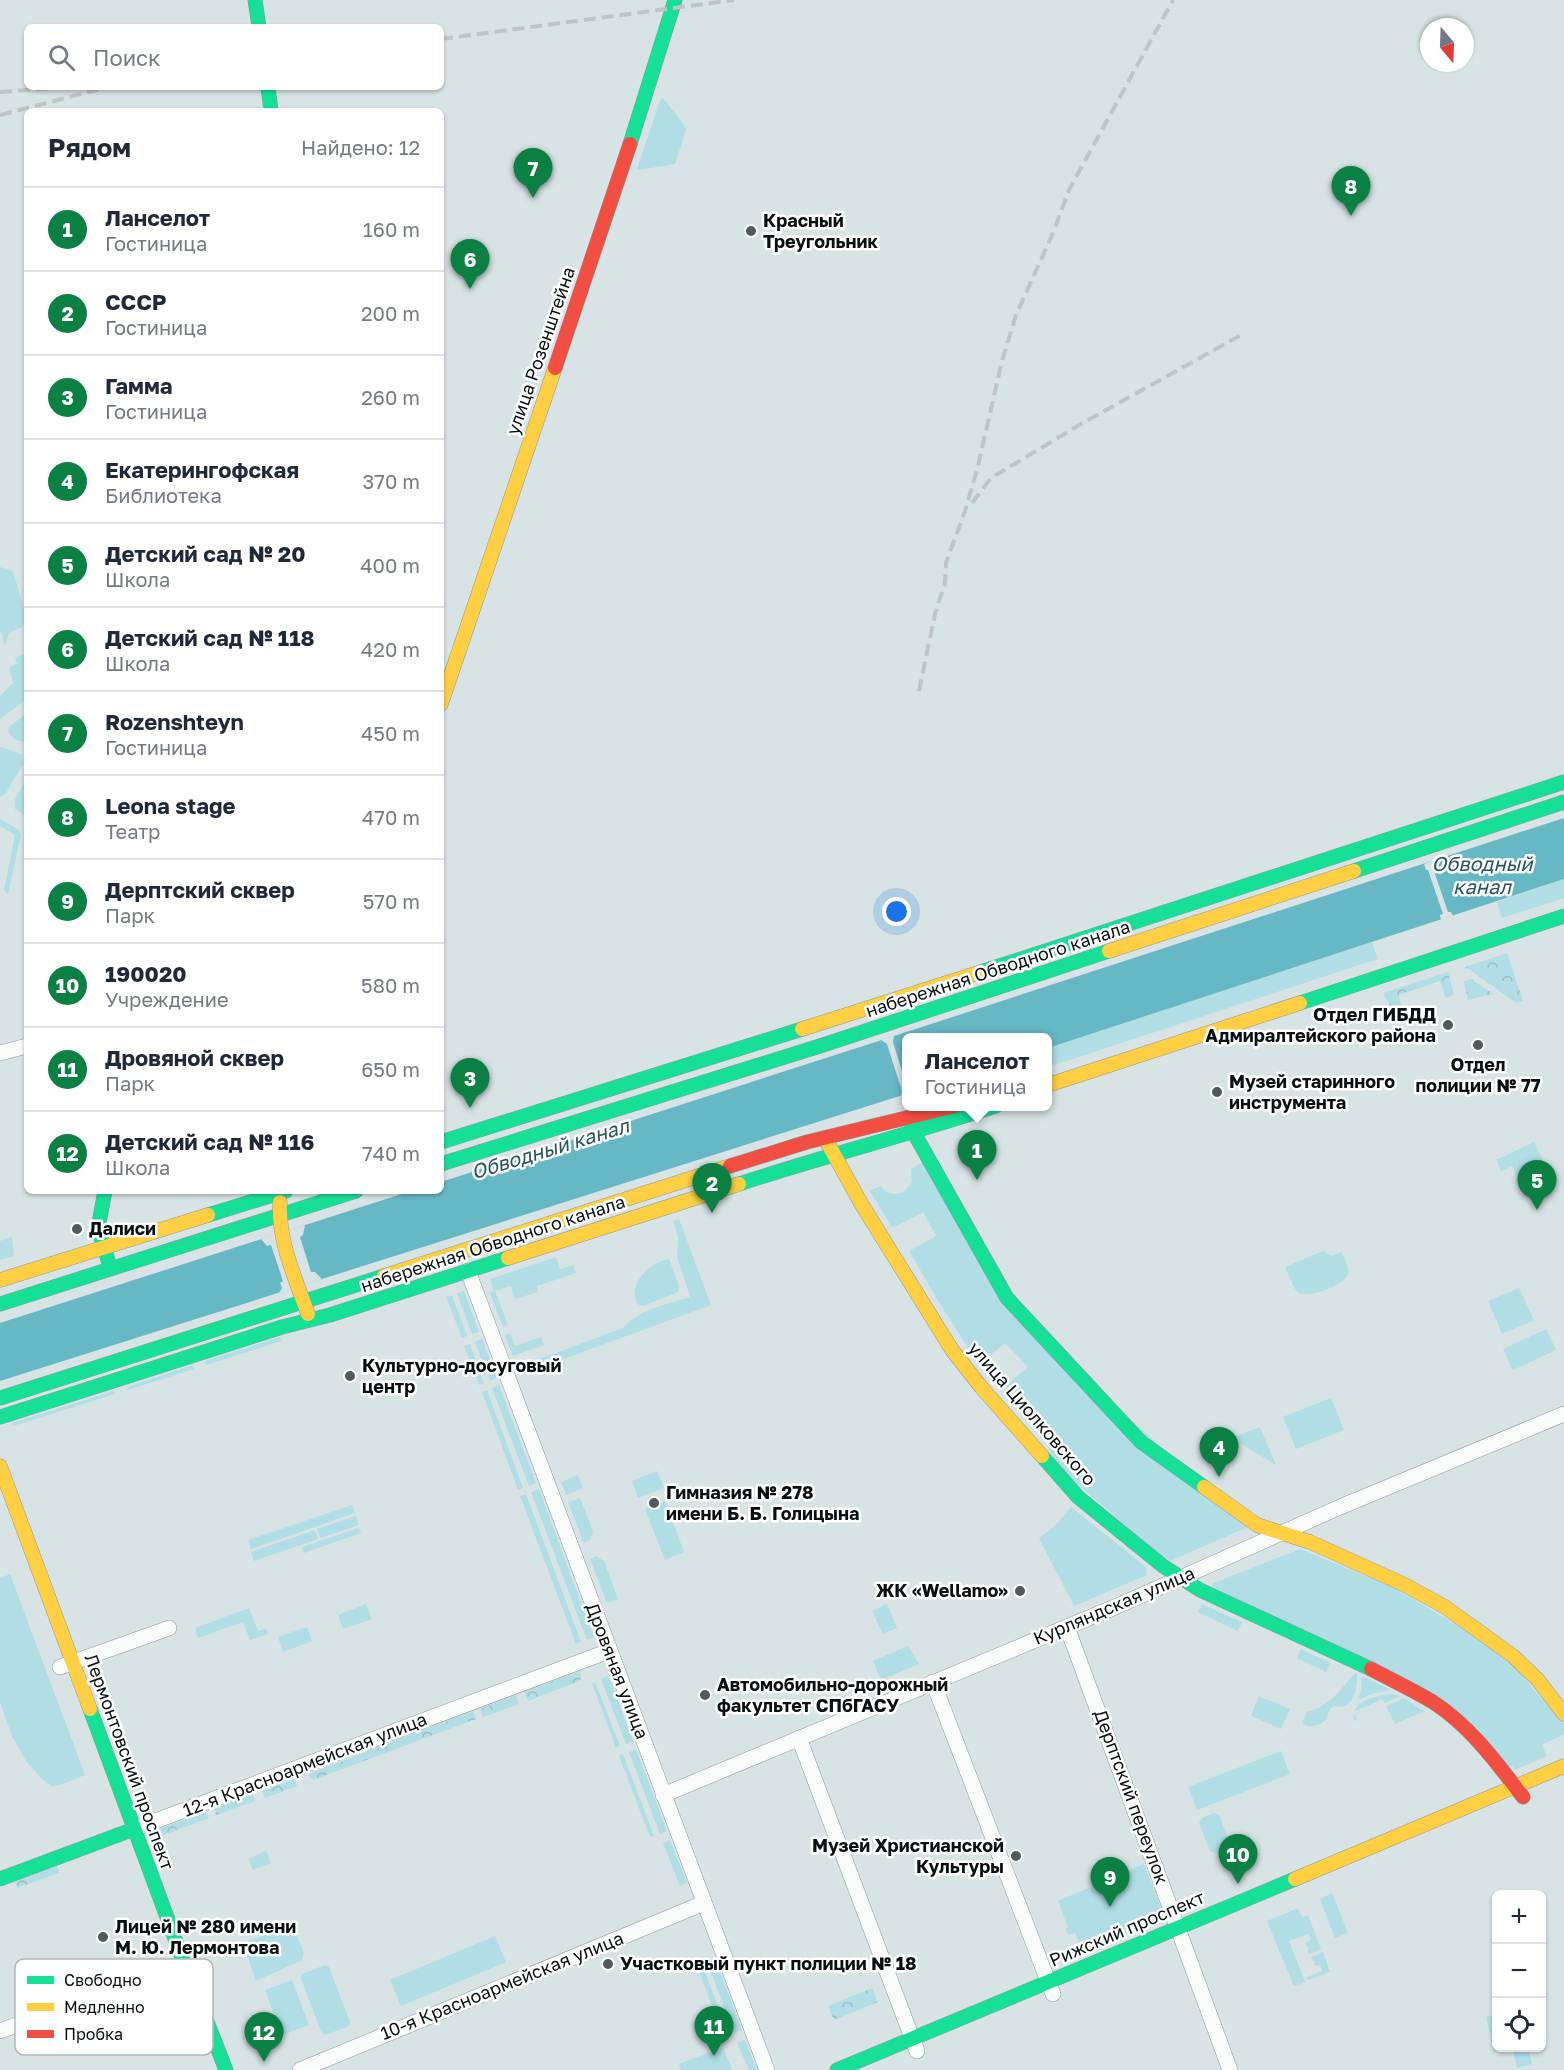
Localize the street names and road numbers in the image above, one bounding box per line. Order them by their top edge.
street label: улица Розенштейна [501,264,579,438]
street label: набережная Обводного канала [863,915,1133,1021]
street label: набережная Обводного канала [358,1190,628,1296]
street label: улица Циолковского [964,1337,1101,1490]
street label: Курляндская улица [1030,1561,1198,1649]
street label: Дровяная улица [582,1599,654,1742]
street label: Лермонтовский проспект [81,1651,179,1873]
street label: Дерптский переулок [1090,1706,1174,1887]
street label: 12-я Красноармейская улица [180,1707,430,1821]
street label: Рижский проспект [1046,1885,1208,1971]
street label: 10-я Красноармейская улица [377,1926,626,2044]

